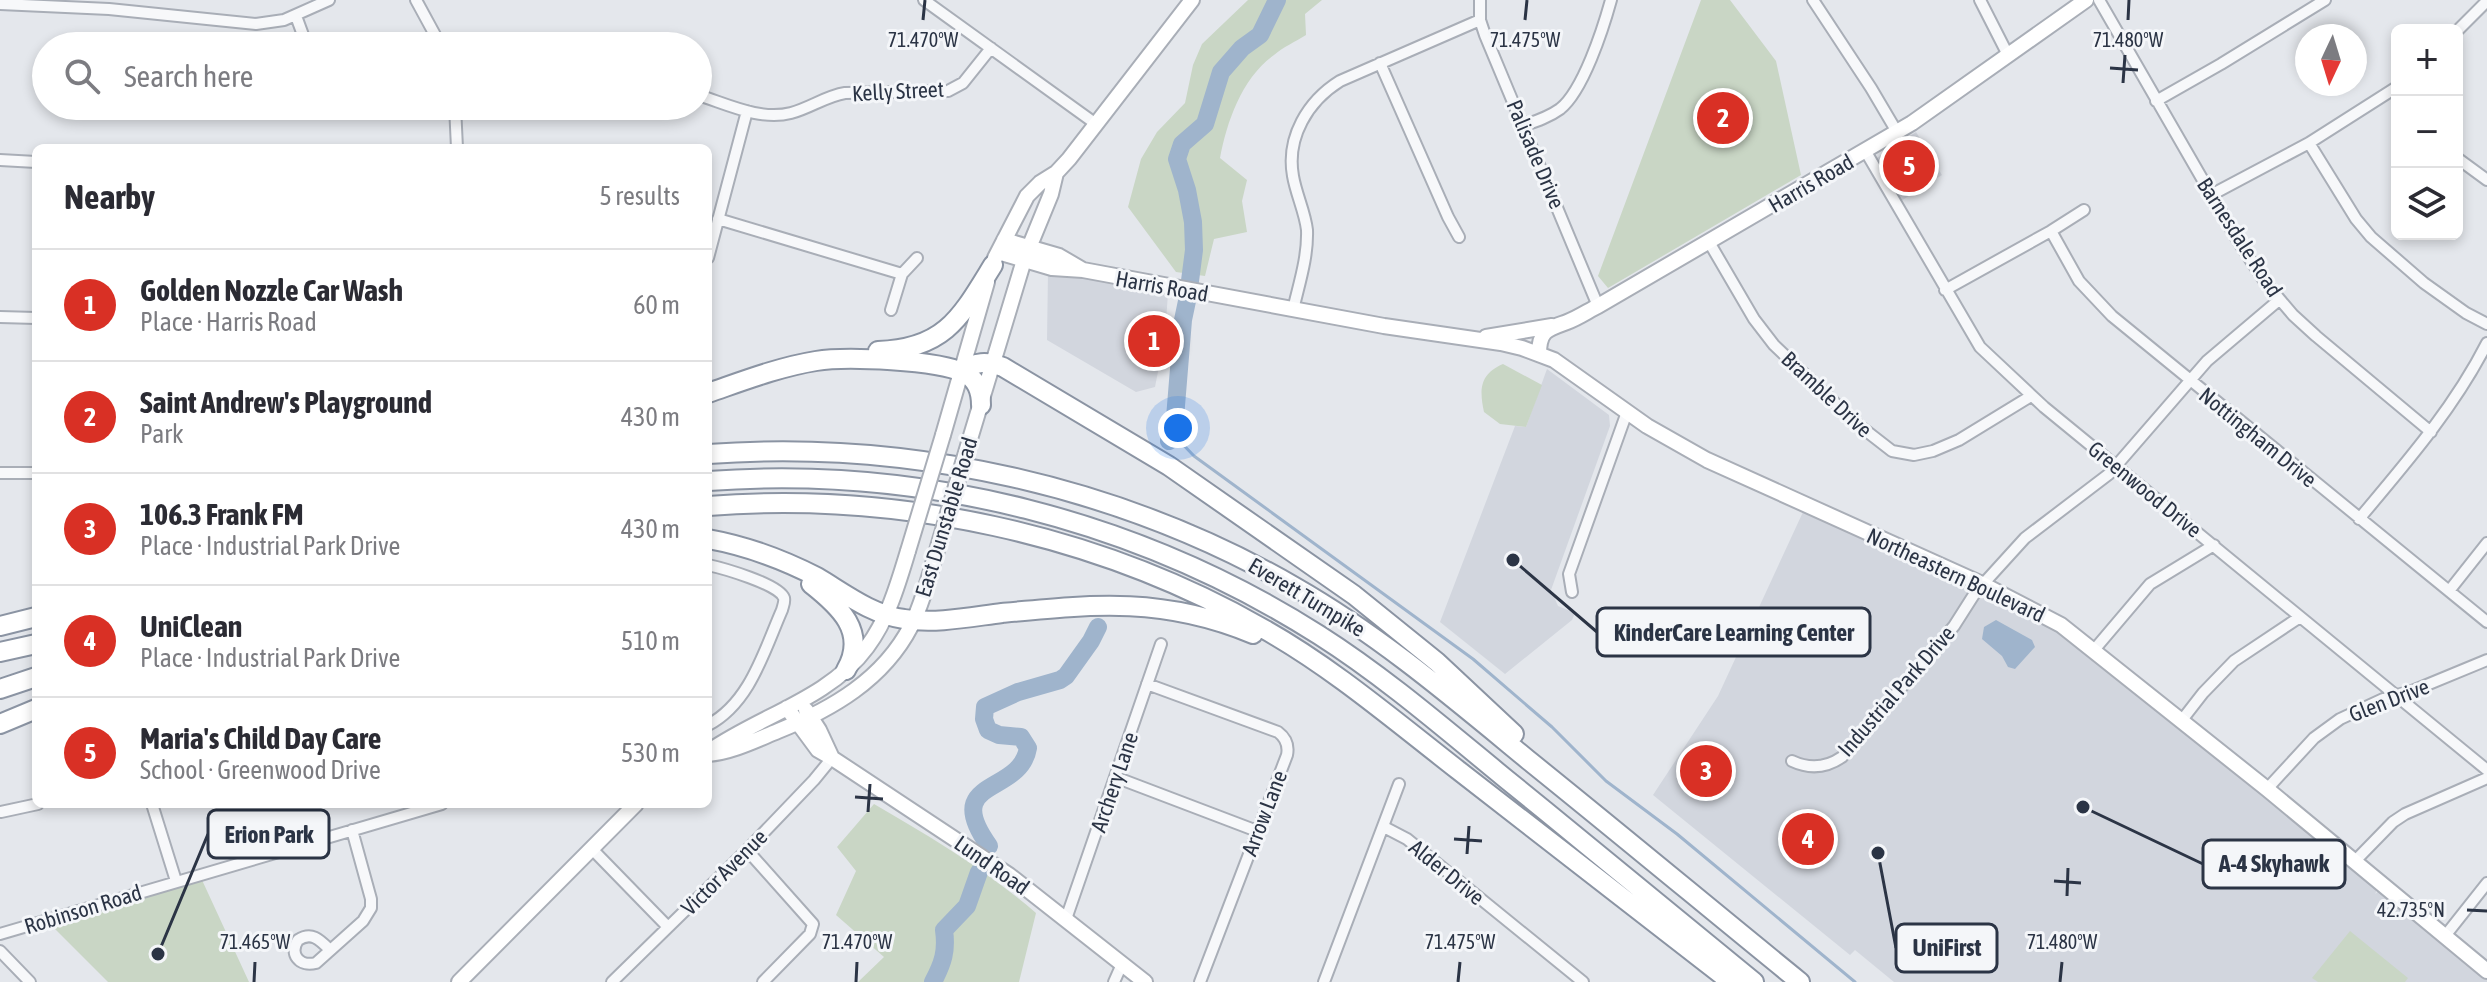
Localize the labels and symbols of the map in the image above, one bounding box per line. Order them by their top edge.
north arrow [2295,24,2367,96]
text: 71.470°W [888,28,959,51]
text: 71.475°W [1490,28,1561,51]
text: 71.480°W [2093,28,2164,51]
street label: Kelly Street [851,76,945,106]
pin: 2 [1697,88,1749,148]
street label: Palisade Drive [1501,96,1571,212]
pin: 5 [1883,136,1935,196]
street label: Harris Road [1764,148,1858,218]
street label: Barnesdale Road [2192,173,2288,301]
street label: Harris Road [1114,265,1210,307]
pin: 1 [1128,311,1180,371]
street label: Bramble Drive [1776,346,1878,442]
street label: Nottingham Drive [2194,382,2322,492]
your location [1158,408,1198,448]
street label: East Dunstable Road [909,434,983,600]
street label: Greenwood Drive [2083,435,2207,543]
street label: Northeastern Boulevard [1863,522,2049,628]
street label: Everett Turnpike [1244,552,1370,642]
callout: KinderCare Learning Center [1597,608,1870,656]
text: KinderCare Learning Center [1614,619,1855,646]
street label: Industrial Park Drive [1832,620,1960,762]
street label: Glen Drive [2345,673,2433,727]
street label: Archery Lane [1085,729,1143,835]
pin: 3 [1680,741,1732,801]
street label: Arrow Lane [1236,767,1292,859]
pin: 4 [1782,809,1834,869]
callout: Erion Park [208,810,329,858]
text: Erion Park [224,821,314,848]
street label: Victor Avenue [676,824,772,920]
street label: Lund Road [950,830,1034,900]
street label: Alder Drive [1404,834,1490,910]
callout: A-4 Skyhawk [2203,840,2345,888]
text: A-4 Skyhawk [2218,850,2330,877]
street label: Robinson Road [21,879,145,939]
text: 42.735°N [2377,898,2445,921]
callout: UniFirst [1896,924,1997,972]
text: 71.465°W [220,930,291,953]
text: 71.470°W [822,930,893,953]
text: 71.475°W [1425,930,1496,953]
text: 71.480°W [2027,930,2098,953]
text: UniFirst [1913,934,1982,961]

